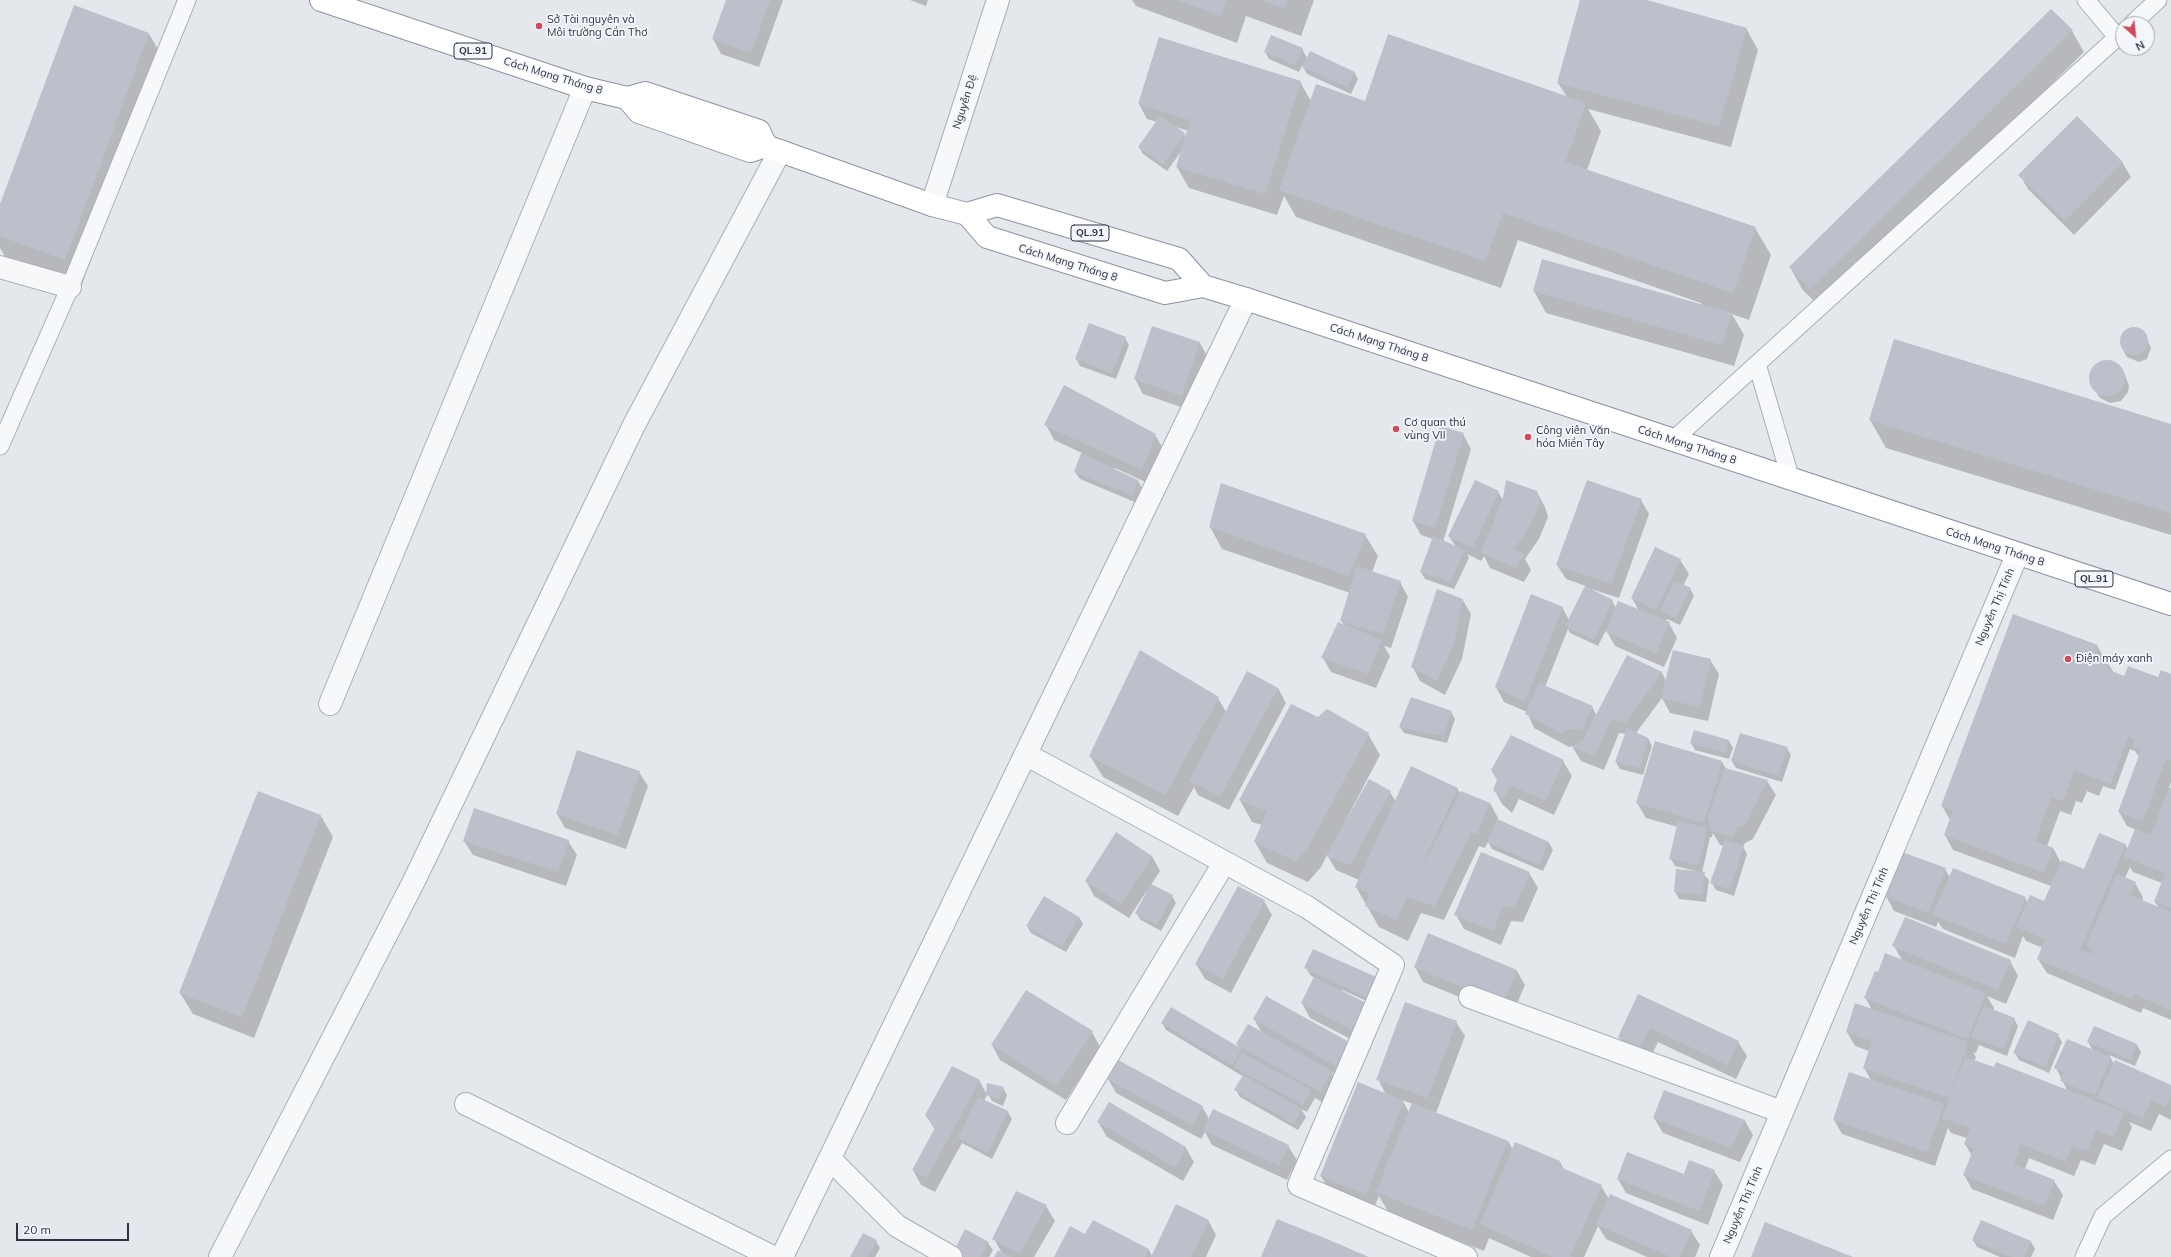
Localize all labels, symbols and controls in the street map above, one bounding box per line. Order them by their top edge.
place label: Sở Tài nguyên và Môi trường Cần Thơ [547,13,647,39]
north arrow [2115,16,2155,56]
marker: Sở Tài nguyên và Môi trường Cần Thơ [534,21,544,31]
text: N [2133,38,2147,54]
road number: QL.91 [454,43,492,59]
street label: Cách Mạng Tháng 8 [502,55,604,97]
street label: Nguyễn Đệ [950,73,980,131]
road number: QL.91 [1071,225,1109,241]
street label: Cách Mạng Tháng 8 [1017,242,1119,284]
street label: Cách Mạng Tháng 8 [1328,321,1430,365]
place label: Cơ quan thú vùng VII [1404,416,1466,442]
street label: Cách Mạng Tháng 8 [1636,423,1738,467]
marker: Cơ quan thú vùng VII [1391,424,1401,434]
place label: Công viên Văn hóa Miền Tây [1536,424,1610,450]
marker: Công viên Văn hóa Miền Tây [1523,432,1533,442]
street label: Cách Mạng Tháng 8 [1944,525,2046,569]
street label: Nguyễn Thị Tính [1973,566,2017,648]
road number: QL.91 [2075,571,2113,587]
place label: Điện máy xanh [2076,652,2152,666]
marker: Điện máy xanh [2063,654,2073,664]
street label: Nguyễn Thị Tính [1847,865,1891,947]
street label: Nguyễn Thị Tính [1721,1164,1765,1246]
scale bar [18,1215,131,1241]
text: 20 m [23,1222,51,1237]

